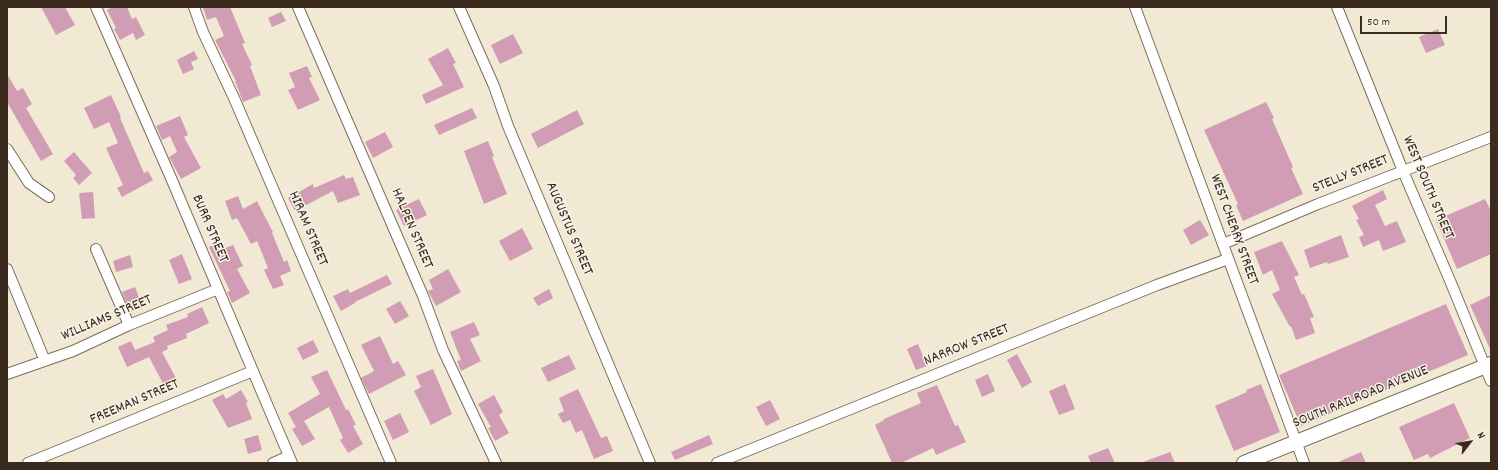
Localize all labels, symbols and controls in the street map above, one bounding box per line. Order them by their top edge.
scale bar [1362,8,1449,34]
text: 50 m [1367,14,1390,31]
street label: WEST SOUTH STREET [1397,134,1457,242]
street label: STELLY STREET [1310,152,1392,198]
street label: WEST CHERRY STREET [1205,172,1261,288]
street label: AUGUSTUS STREET [540,180,596,278]
street label: HALPEN STREET [386,186,436,272]
street label: HIRAM STREET [283,189,331,269]
street label: BURR STREET [187,192,231,266]
street label: WILLIAMS STREET [59,292,155,346]
street label: NARROW STREET [922,321,1012,371]
street label: SOUTH RAILROAD AVENUE [1291,363,1431,433]
street label: FREEMAN STREET [88,376,182,430]
north arrow [1450,422,1490,462]
text: N [1472,429,1489,442]

